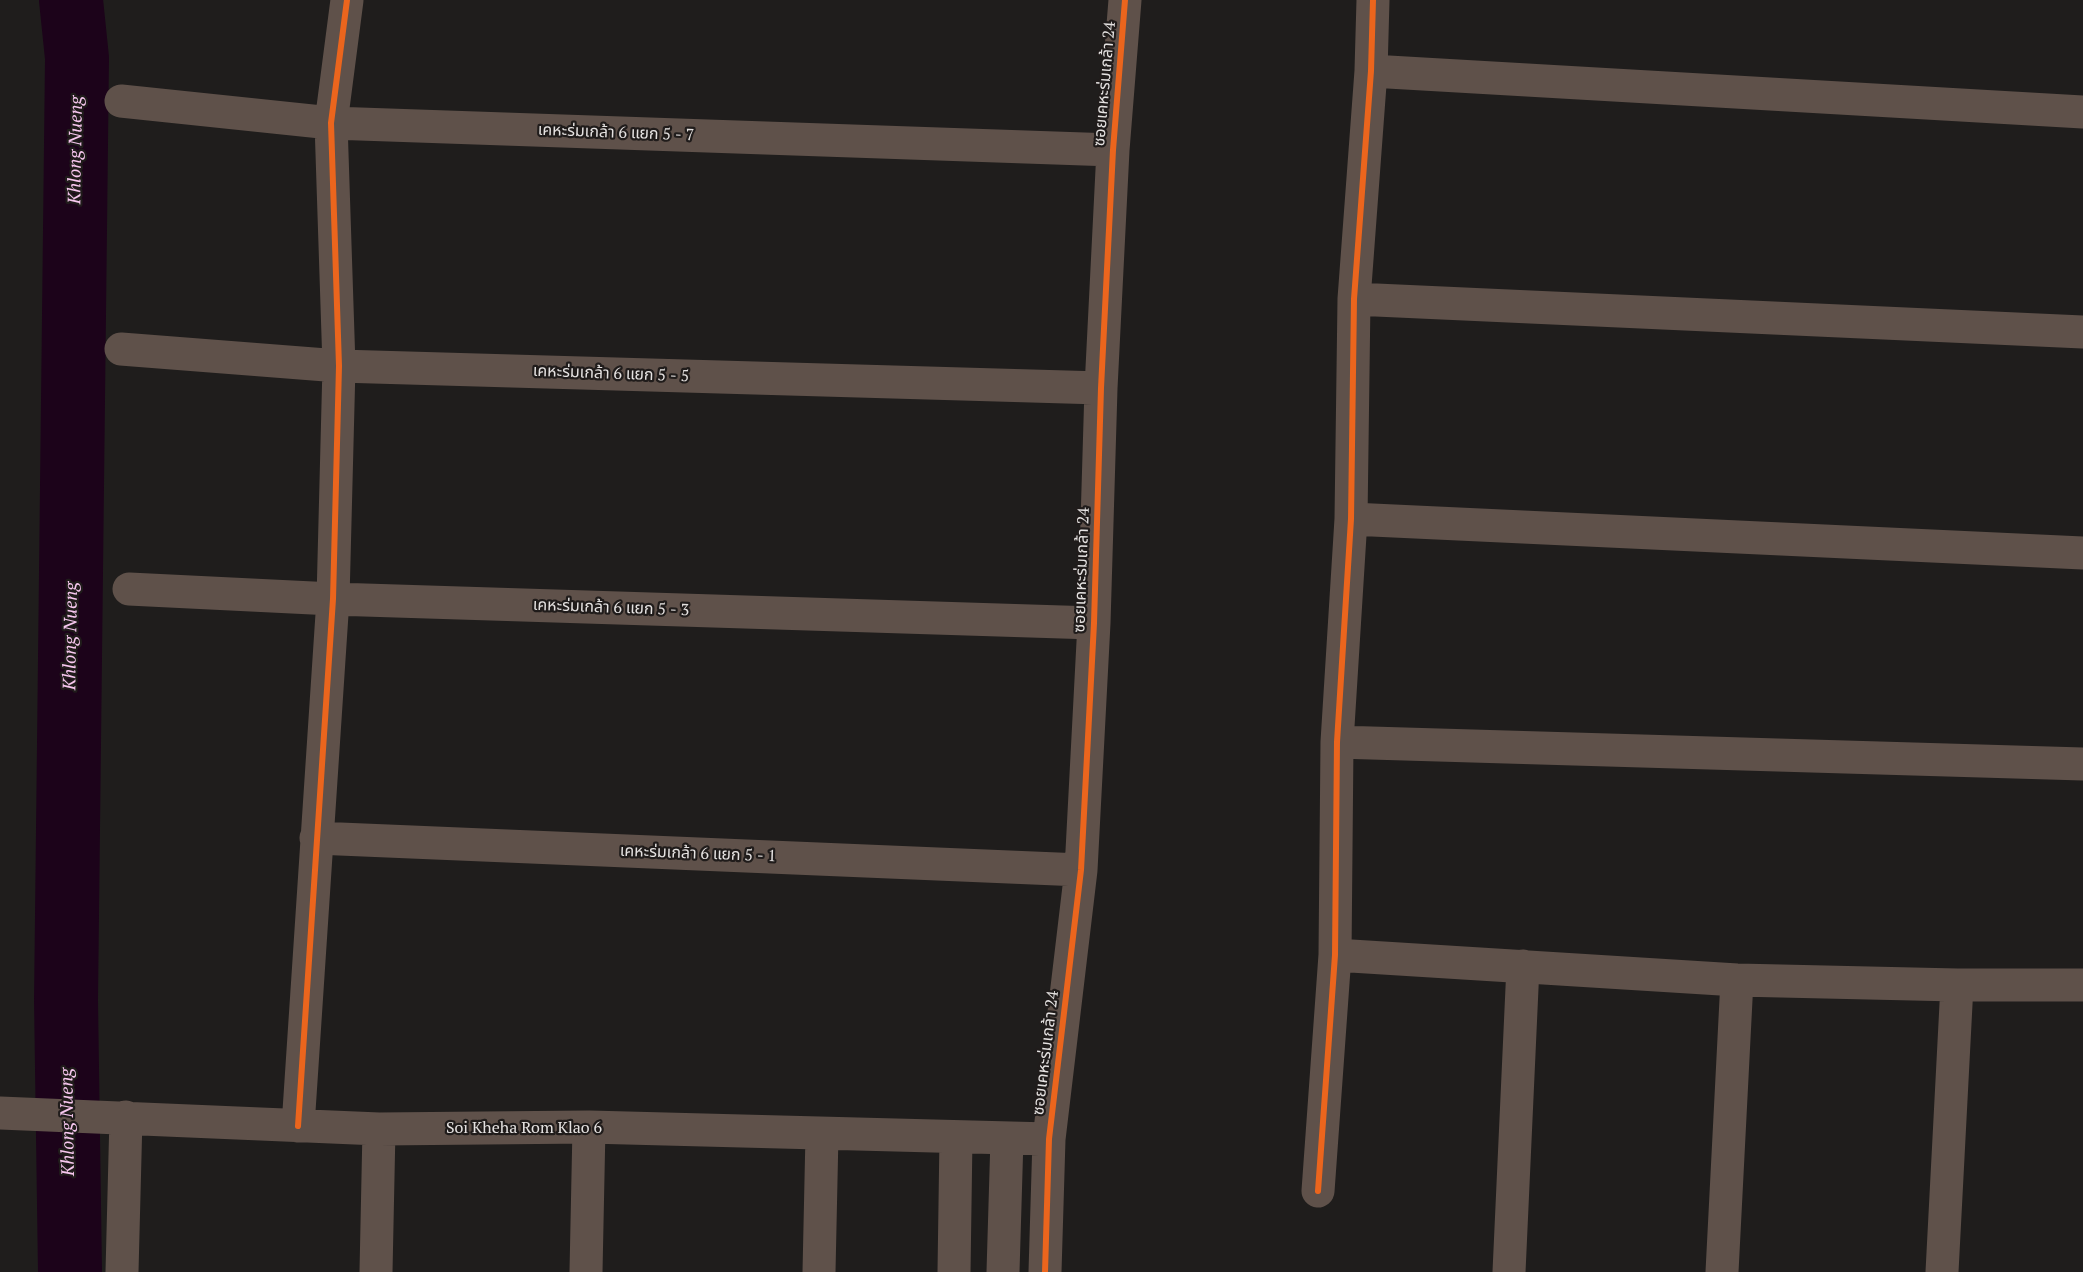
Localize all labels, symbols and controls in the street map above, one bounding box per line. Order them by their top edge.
street label: ซอยเคหะร่มเกล้า 24 [1090,21,1120,147]
water label: Khlong Nueng [64,96,88,204]
street label: เคหะร่มเกล้า 6 แยก 5 - 7 [538,121,694,145]
street label: เคหะร่มเกล้า 6 แยก 5 - 5 [533,362,689,386]
street label: ซอยเคหะร่มเกล้า 24 [1070,507,1094,633]
water label: Khlong Nueng [59,582,83,690]
street label: เคหะร่มเกล้า 6 แยก 5 - 3 [533,596,689,620]
street label: เคหะร่มเกล้า 6 แยก 5 - 1 [620,842,776,866]
street label: ซอยเคหะร่มเกล้า 24 [1029,990,1063,1116]
water label: Khlong Nueng [56,1068,80,1176]
street label: Soi Kheha Rom Klao 6 [446,1118,602,1138]

